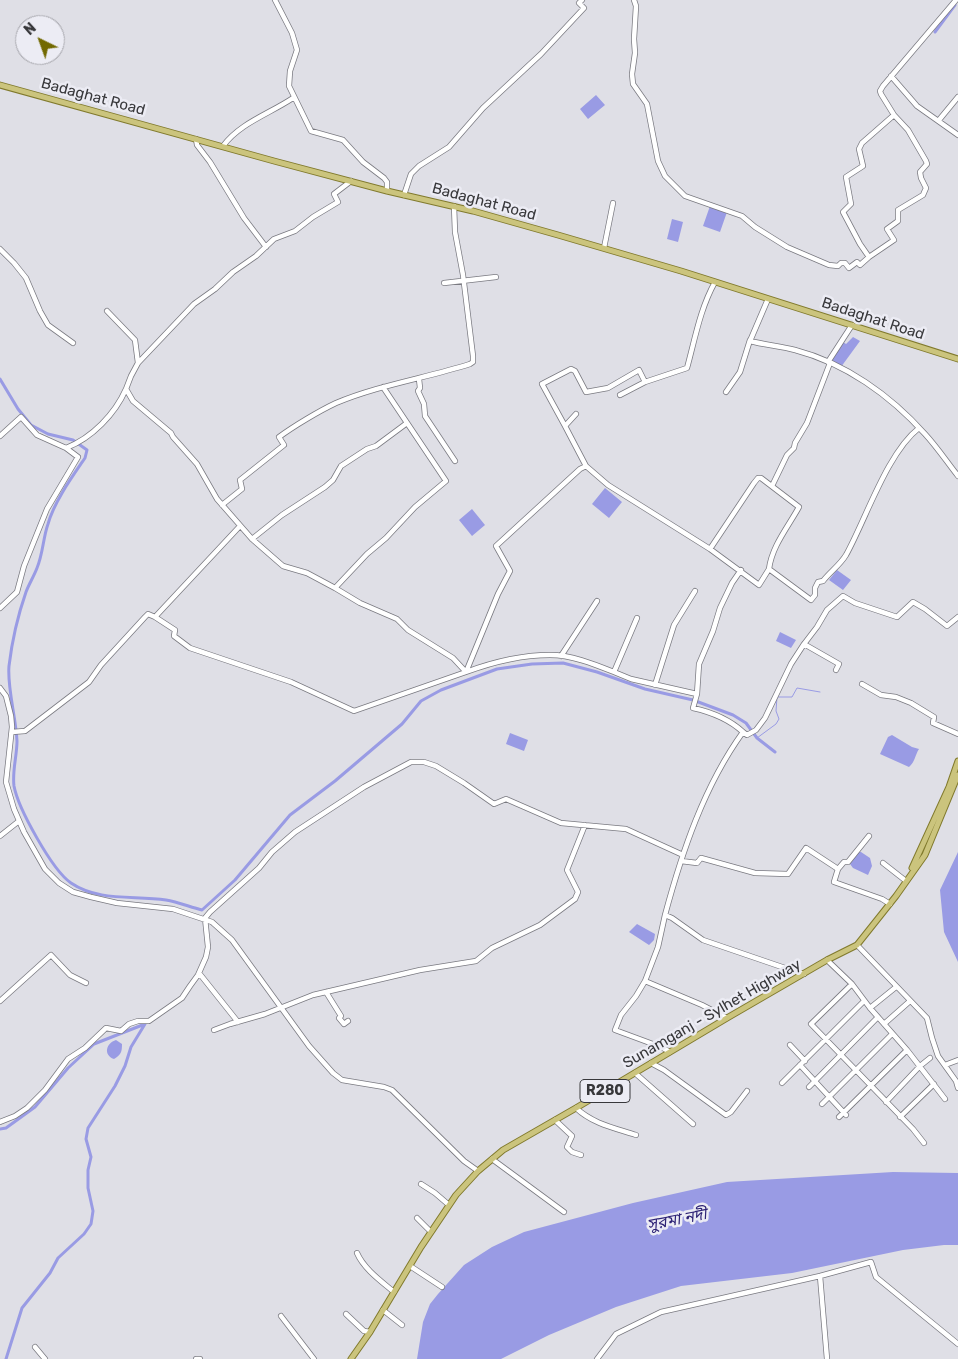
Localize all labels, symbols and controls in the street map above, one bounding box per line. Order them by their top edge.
north arrow [15,15,65,65]
text: N [21,20,40,39]
street label: Badaghat Road [39,74,147,120]
street label: Badaghat Road [430,179,538,225]
street label: Badaghat Road [819,294,927,344]
street label: Sunamganj - Sylhet Highway [620,956,804,1072]
road number: R280 [580,1080,630,1102]
water label: সুরমা নদী [646,1205,708,1235]

